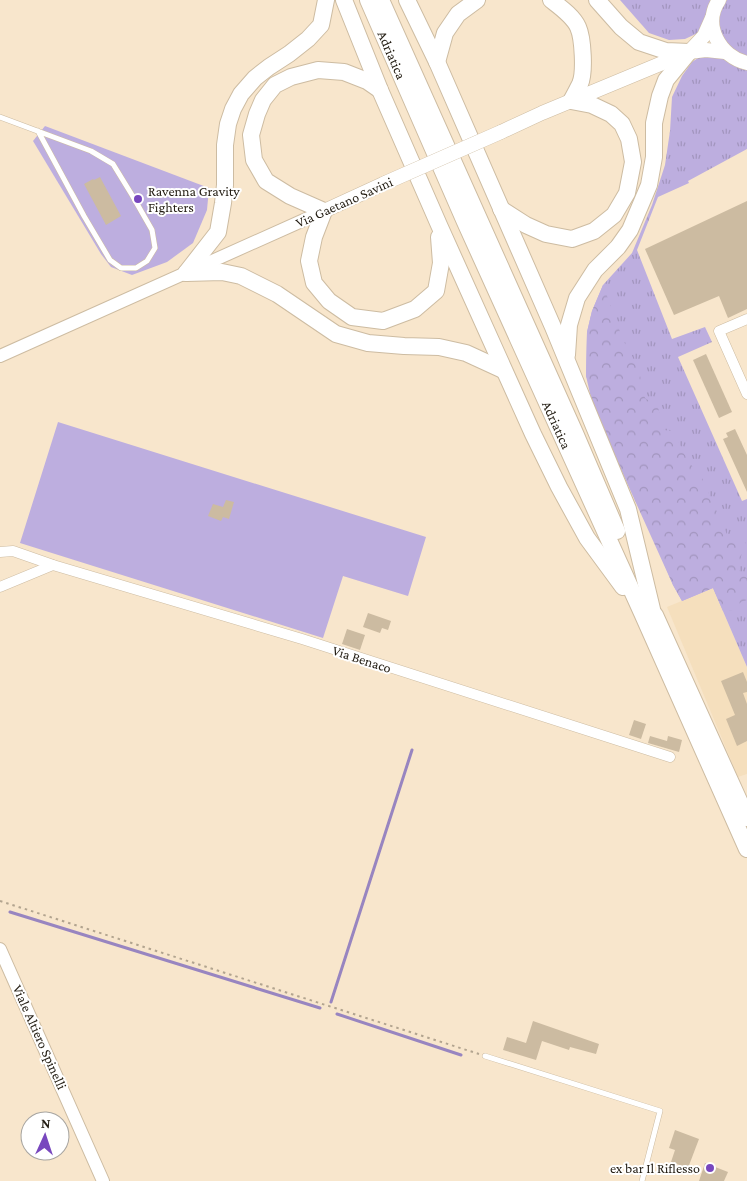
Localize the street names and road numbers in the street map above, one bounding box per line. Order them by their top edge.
street label: Adriatica [374,28,410,82]
street label: Via Gaetano Savini [293,173,395,231]
street label: Adriatica [539,398,575,452]
street label: Via Benaco [331,642,394,676]
street label: Viale Altiero Spinelli [10,982,70,1092]

